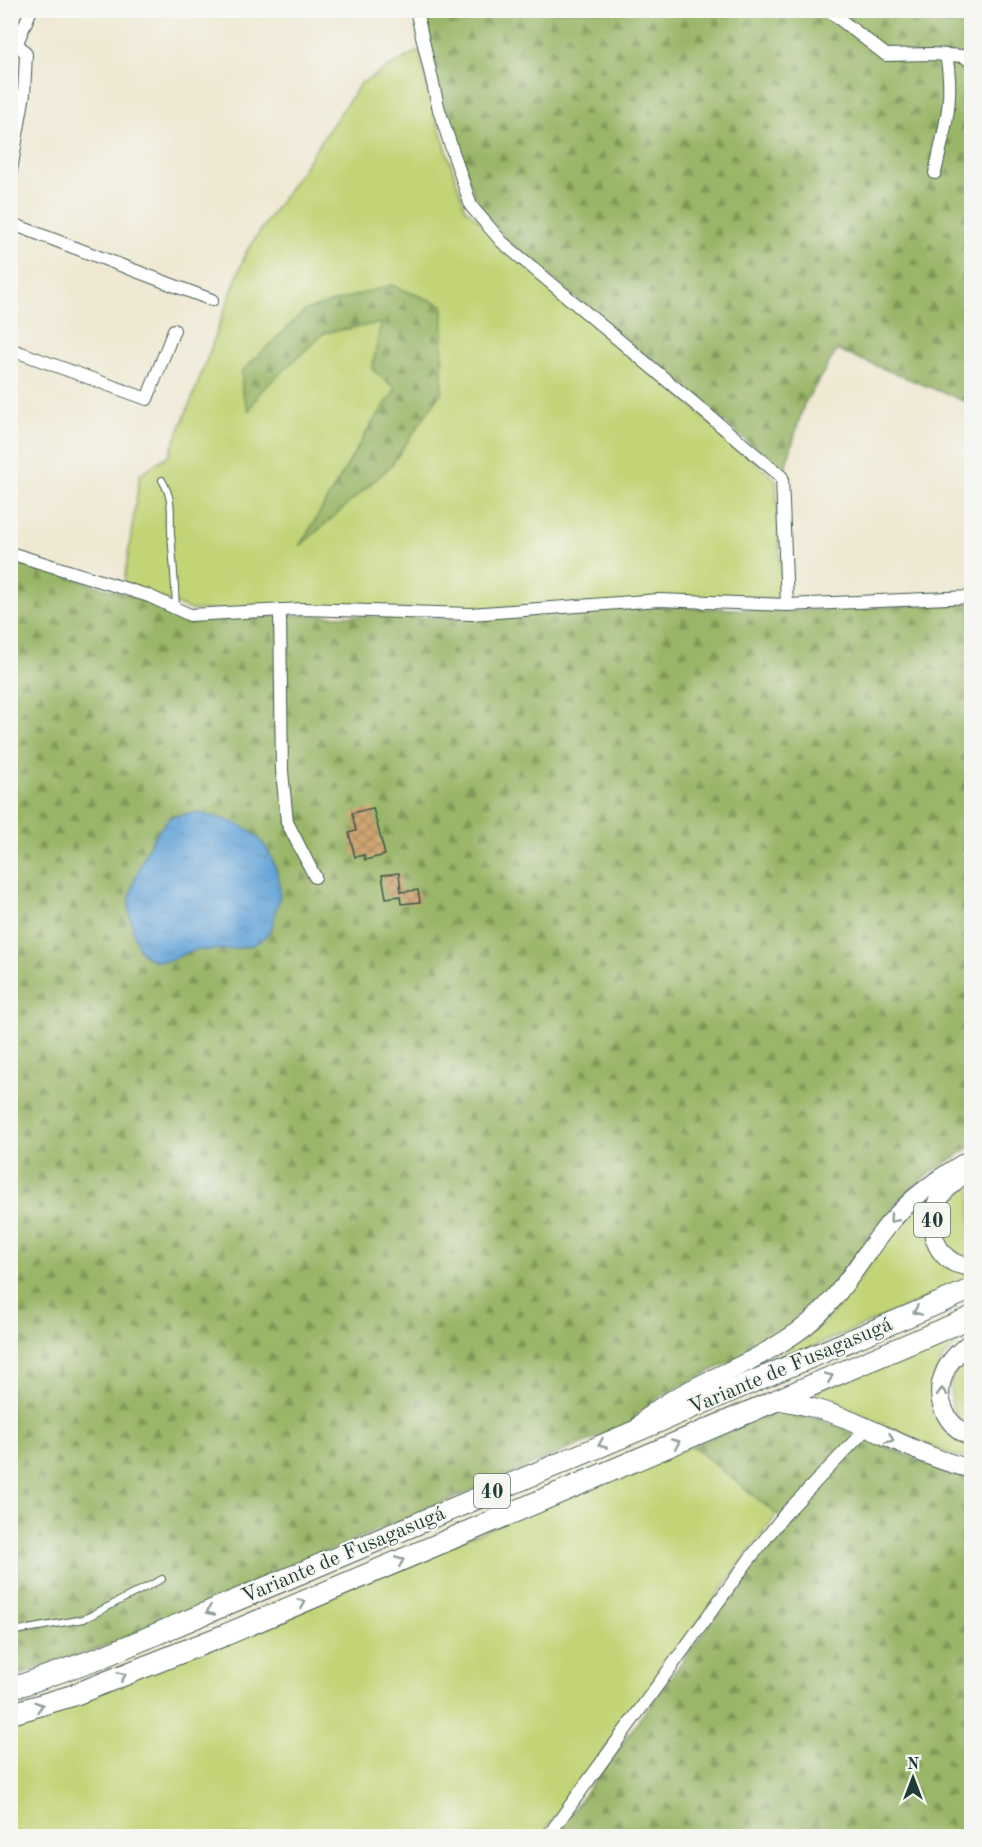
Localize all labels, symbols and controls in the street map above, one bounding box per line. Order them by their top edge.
road number: 40 [914,1203,950,1237]
one-way arrow [889,1213,900,1223]
one-way arrow [913,1304,924,1316]
street label: Variante de Fusagasugá [686,1314,895,1419]
one-way arrow [823,1372,834,1384]
one-way arrow [936,1388,948,1397]
one-way arrow [883,1431,894,1443]
one-way arrow [598,1437,609,1449]
one-way arrow [670,1438,681,1450]
road number: 40 [474,1474,510,1508]
street label: Variante de Fusagasugá [239,1503,448,1608]
one-way arrow [394,1556,405,1568]
one-way arrow [296,1598,307,1610]
one-way arrow [206,1604,217,1616]
one-way arrow [116,1671,127,1683]
one-way arrow [33,1701,44,1713]
north arrow [883,1748,943,1808]
text: N [907,1757,920,1773]

